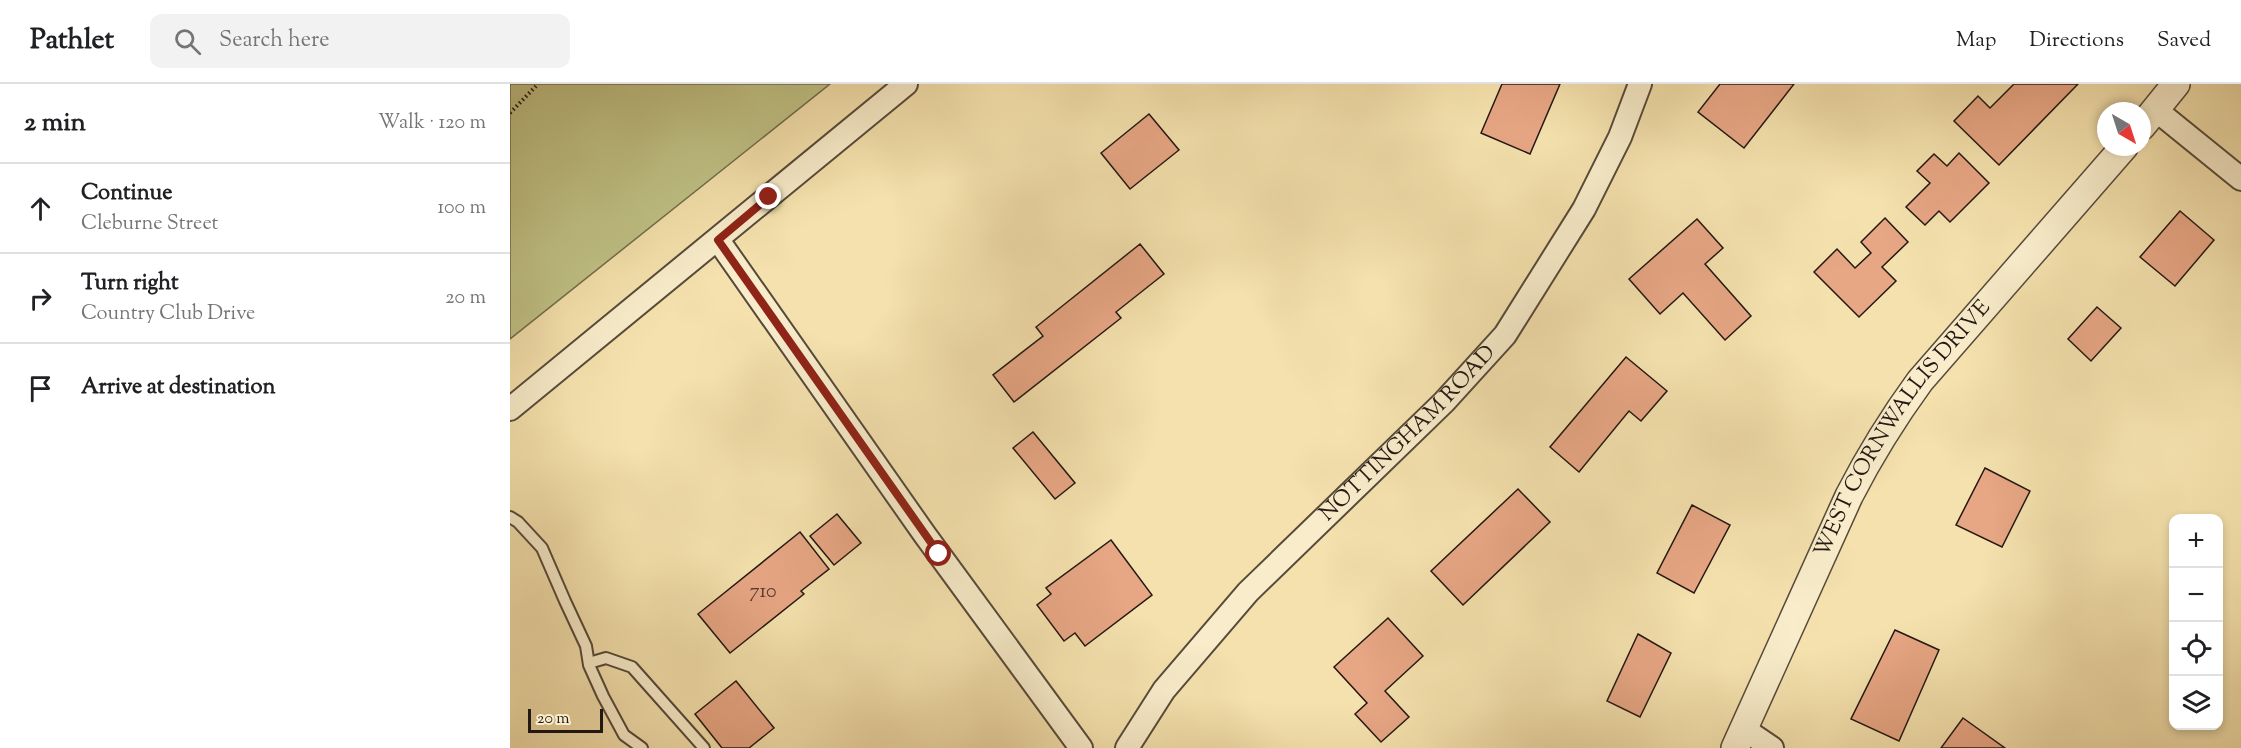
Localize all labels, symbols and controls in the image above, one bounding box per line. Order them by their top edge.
search box [150,14,570,68]
text: Pathlet [30,21,114,61]
icon: search [171,25,204,58]
text: Search here [219,25,329,57]
text: Map [1956,26,1996,56]
text: Directions [2029,26,2124,56]
text: Saved [2157,26,2211,56]
north arrow [2097,102,2151,156]
text: 2 min [24,105,86,142]
text: Walk · 120 m [378,109,486,138]
text: Continue [81,178,172,210]
route end [755,183,781,209]
icon: ahead [24,192,57,225]
text: 100 m [437,194,486,223]
text: Cleburne Street [81,210,218,239]
text: Turn right [81,268,178,300]
icon: right [24,282,57,315]
text: 20 m [445,284,486,313]
street label: WEST CORNWALLIS DRIVE [1807,294,1999,563]
text: Country Club Drive [81,300,255,329]
street label: NOTTINGHAM ROAD [1313,338,1504,530]
icon: arrive [24,372,57,405]
text: Arrive at destination [81,372,276,404]
map controls [2169,514,2223,730]
button: + [2169,514,2223,568]
route start [925,540,951,566]
button: − [2169,568,2223,622]
house number: 710 [749,578,777,607]
button: locate [2169,622,2223,676]
button: layers [2169,676,2223,730]
scale bar [528,706,603,734]
text: 20 m [537,708,570,731]

